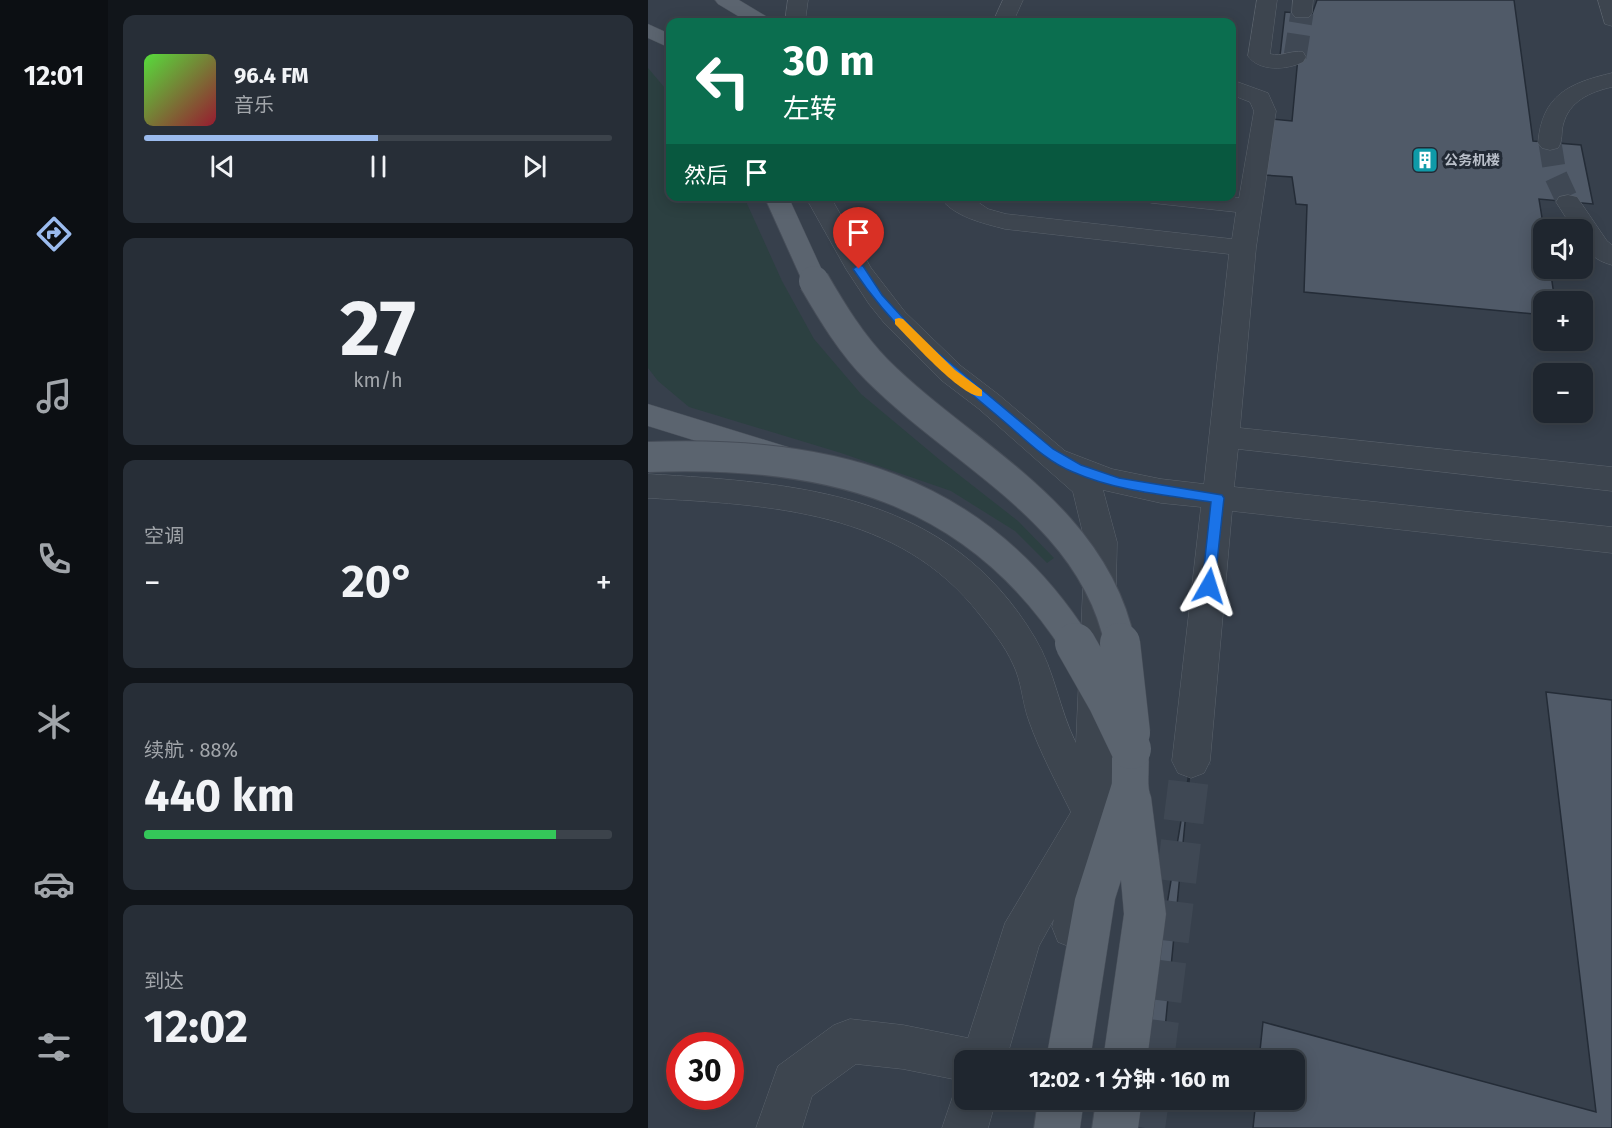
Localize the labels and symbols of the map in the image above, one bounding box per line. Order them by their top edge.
building icon: 公务机楼 [1410,145,1440,175]
place label: 公务机楼 [1444,152,1500,169]
pin [833,207,884,269]
position arrow [1177,554,1241,618]
speed limit sign: 30 [666,1032,744,1110]

